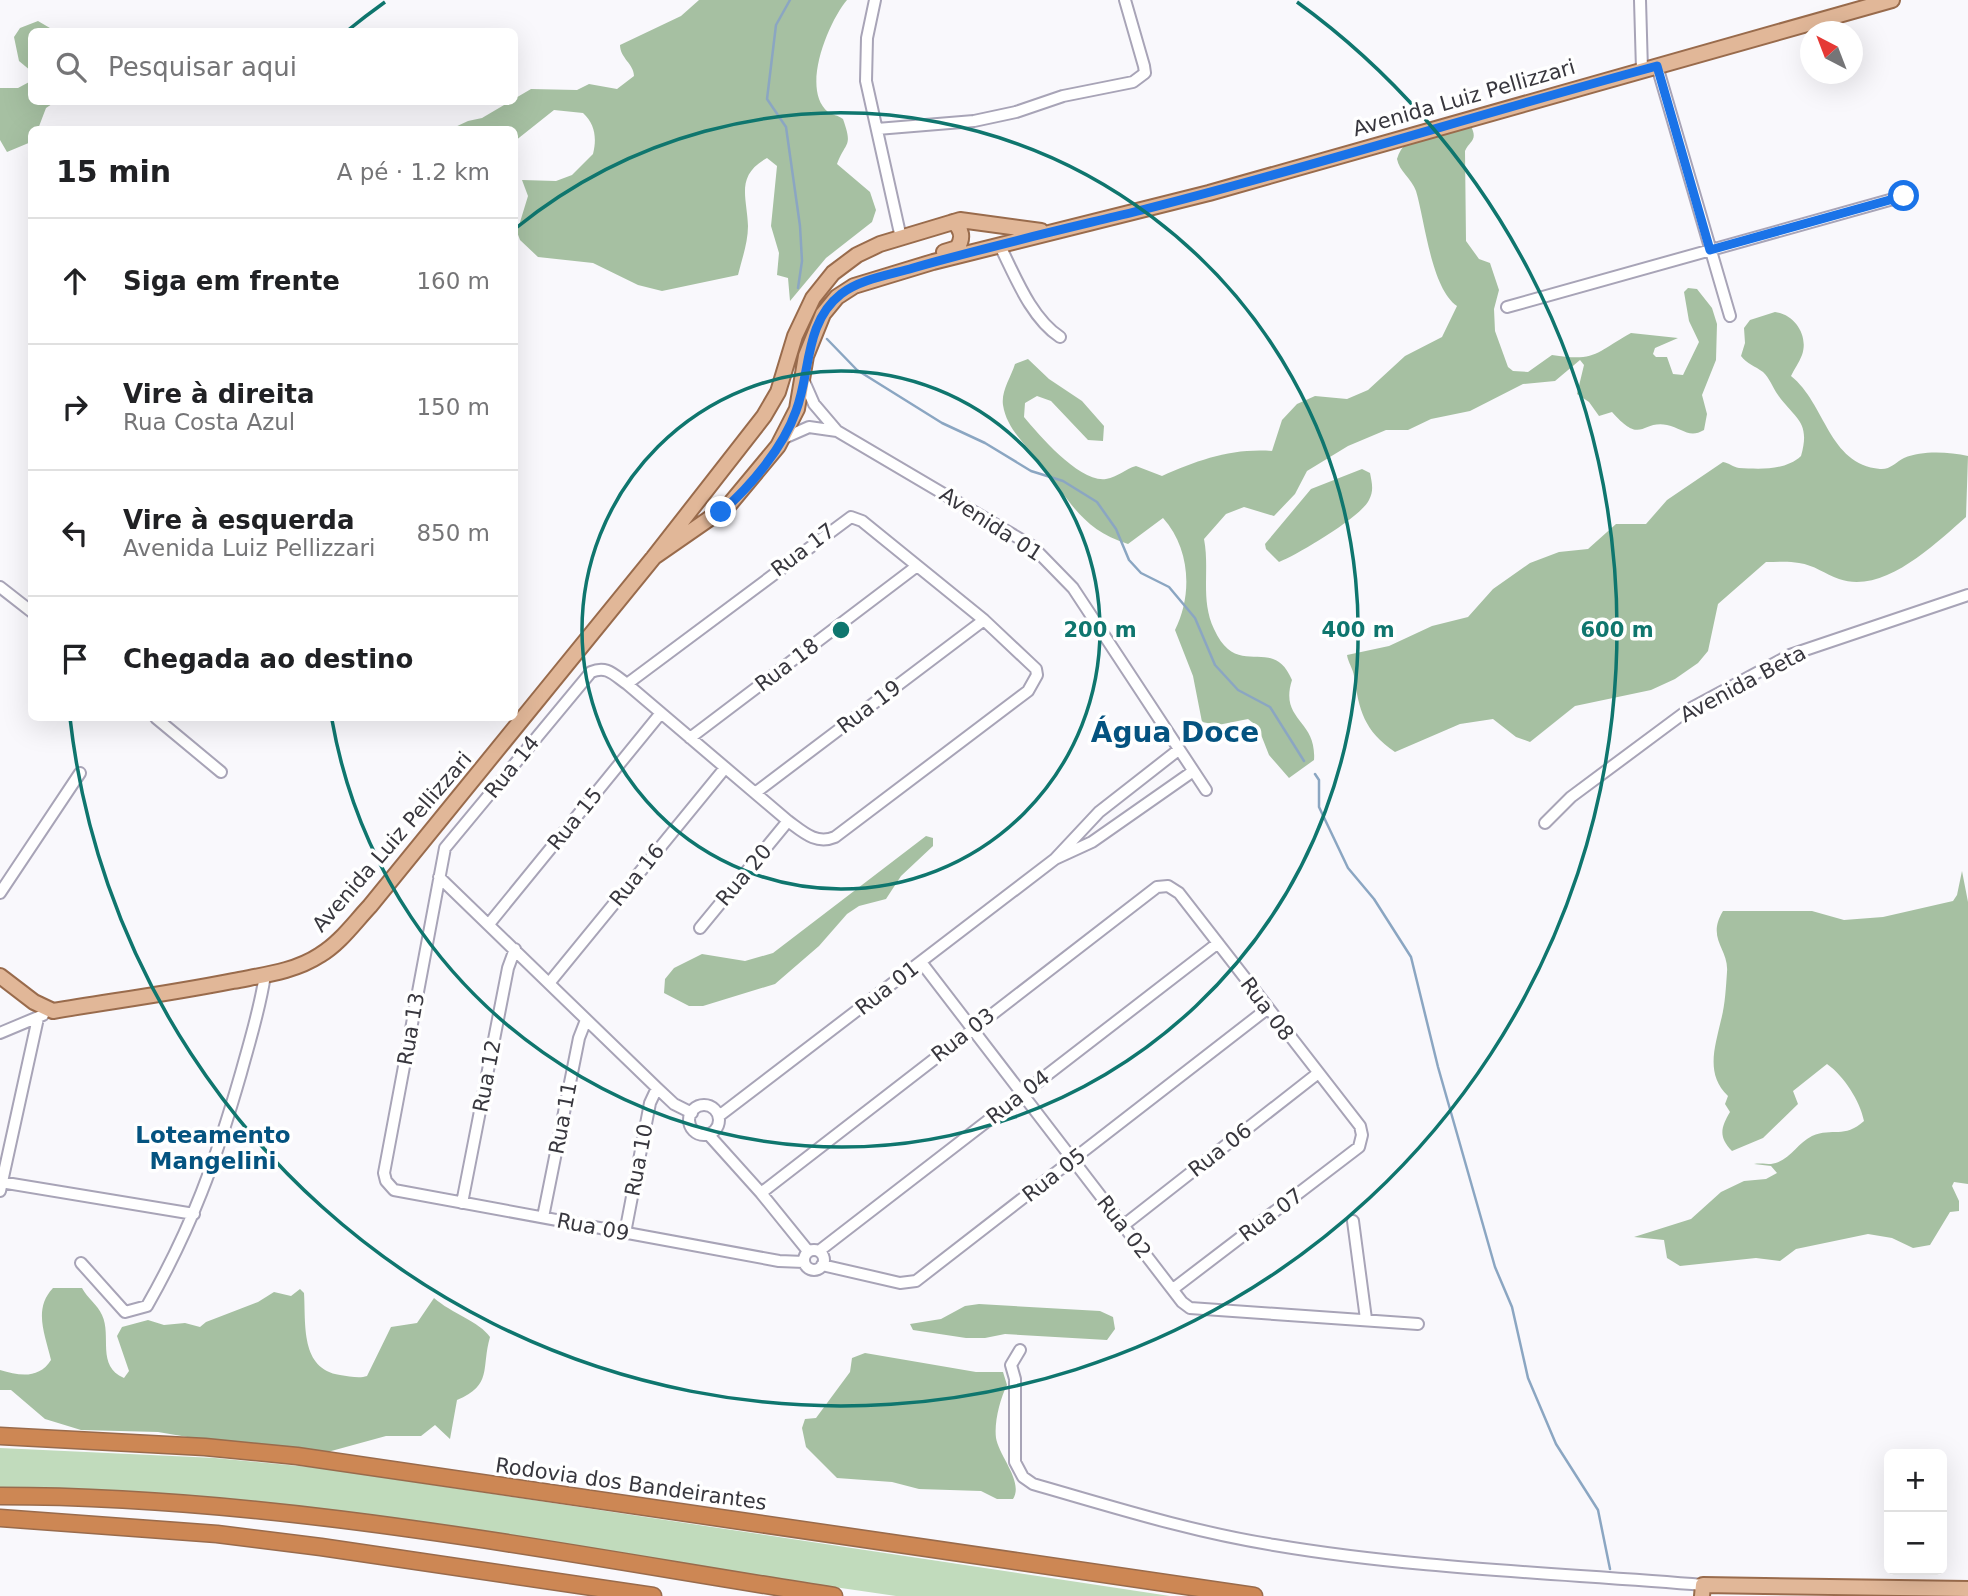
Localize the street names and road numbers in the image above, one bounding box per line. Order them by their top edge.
street label: Avenida Luiz Pellizzari [1350,55,1578,141]
street label: Avenida 01 [935,482,1047,566]
street label: Rua 17 [767,518,839,582]
street label: Rua 18 [751,633,823,697]
street label: Avenida Beta [1676,641,1810,727]
street label: Rua 19 [833,675,905,739]
street label: Rua 14 [480,731,544,803]
street label: Avenida Luiz Pellizzari [307,747,477,937]
street label: Rua 15 [543,783,607,855]
street label: Rua 16 [605,839,669,911]
street label: Rua 20 [711,839,777,911]
street label: Rua 01 [851,956,923,1020]
street label: Rua 08 [1235,973,1299,1045]
street label: Rua 13 [393,991,429,1067]
street label: Rua 03 [927,1003,999,1067]
street label: Rua 12 [468,1038,506,1114]
street label: Rua 04 [982,1065,1054,1129]
street label: Rua 11 [544,1080,582,1156]
street label: Rua 06 [1184,1118,1256,1182]
street label: Rua 10 [620,1122,658,1198]
street label: Rua 05 [1018,1143,1090,1207]
street label: Rua 07 [1235,1183,1307,1247]
street label: Rua 02 [1092,1191,1156,1263]
street label: Rua 09 [555,1208,631,1246]
street label: Rodovia dos Bandeirantes [494,1453,768,1515]

